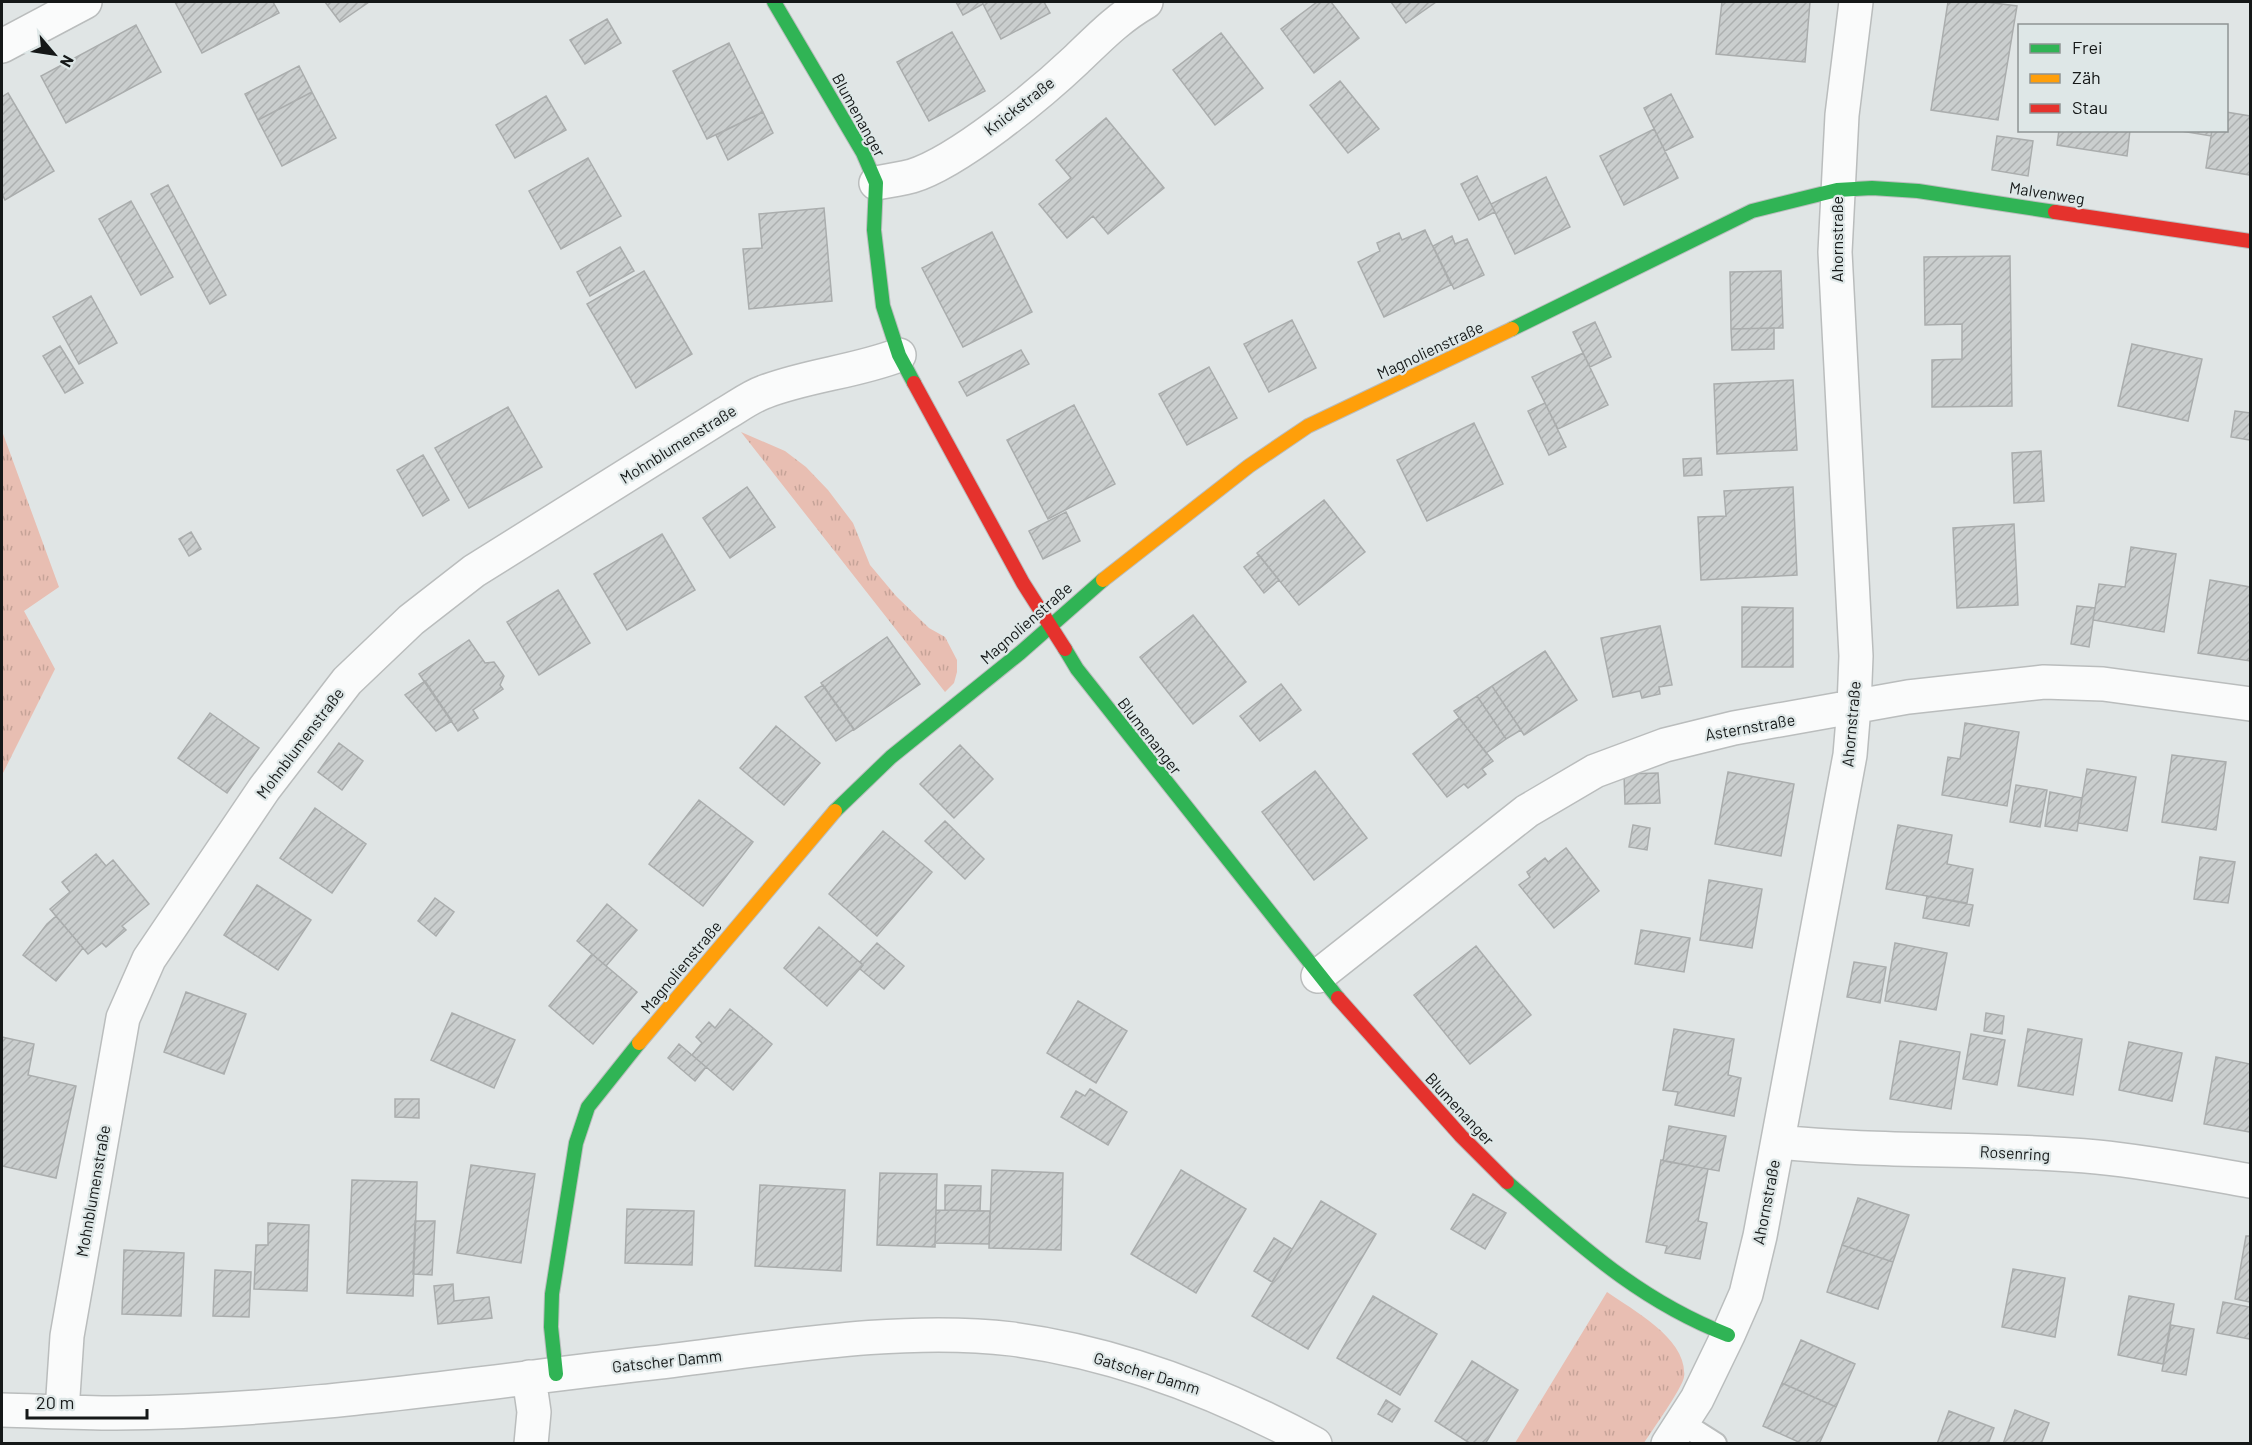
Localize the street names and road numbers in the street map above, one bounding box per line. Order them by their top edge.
street label: Blumenanger [829,70,890,160]
street label: Knickstraße [980,72,1058,139]
street label: Malvenweg [2008,177,2086,208]
street label: Ahornstraße [1827,196,1846,282]
street label: Magnolienstraße [1374,317,1486,383]
street label: Mohnblumenstraße [616,400,739,487]
street label: Magnolienstraße [976,578,1075,668]
street label: Ahornstraße [1837,680,1864,768]
street label: Mohnblumenstraße [252,684,347,802]
street label: Blumenanger [1115,693,1186,778]
street label: Asternstraße [1704,709,1796,744]
street label: Magnolienstraße [636,916,725,1017]
street label: Blumenanger [1422,1068,1499,1149]
street label: Mohnblumenstraße [72,1123,113,1258]
street label: Rosenring [1979,1141,2051,1164]
street label: Ahornstraße [1748,1158,1783,1246]
street label: Gatscher Damm [611,1345,723,1376]
street label: Gatscher Damm [1092,1347,1203,1398]

